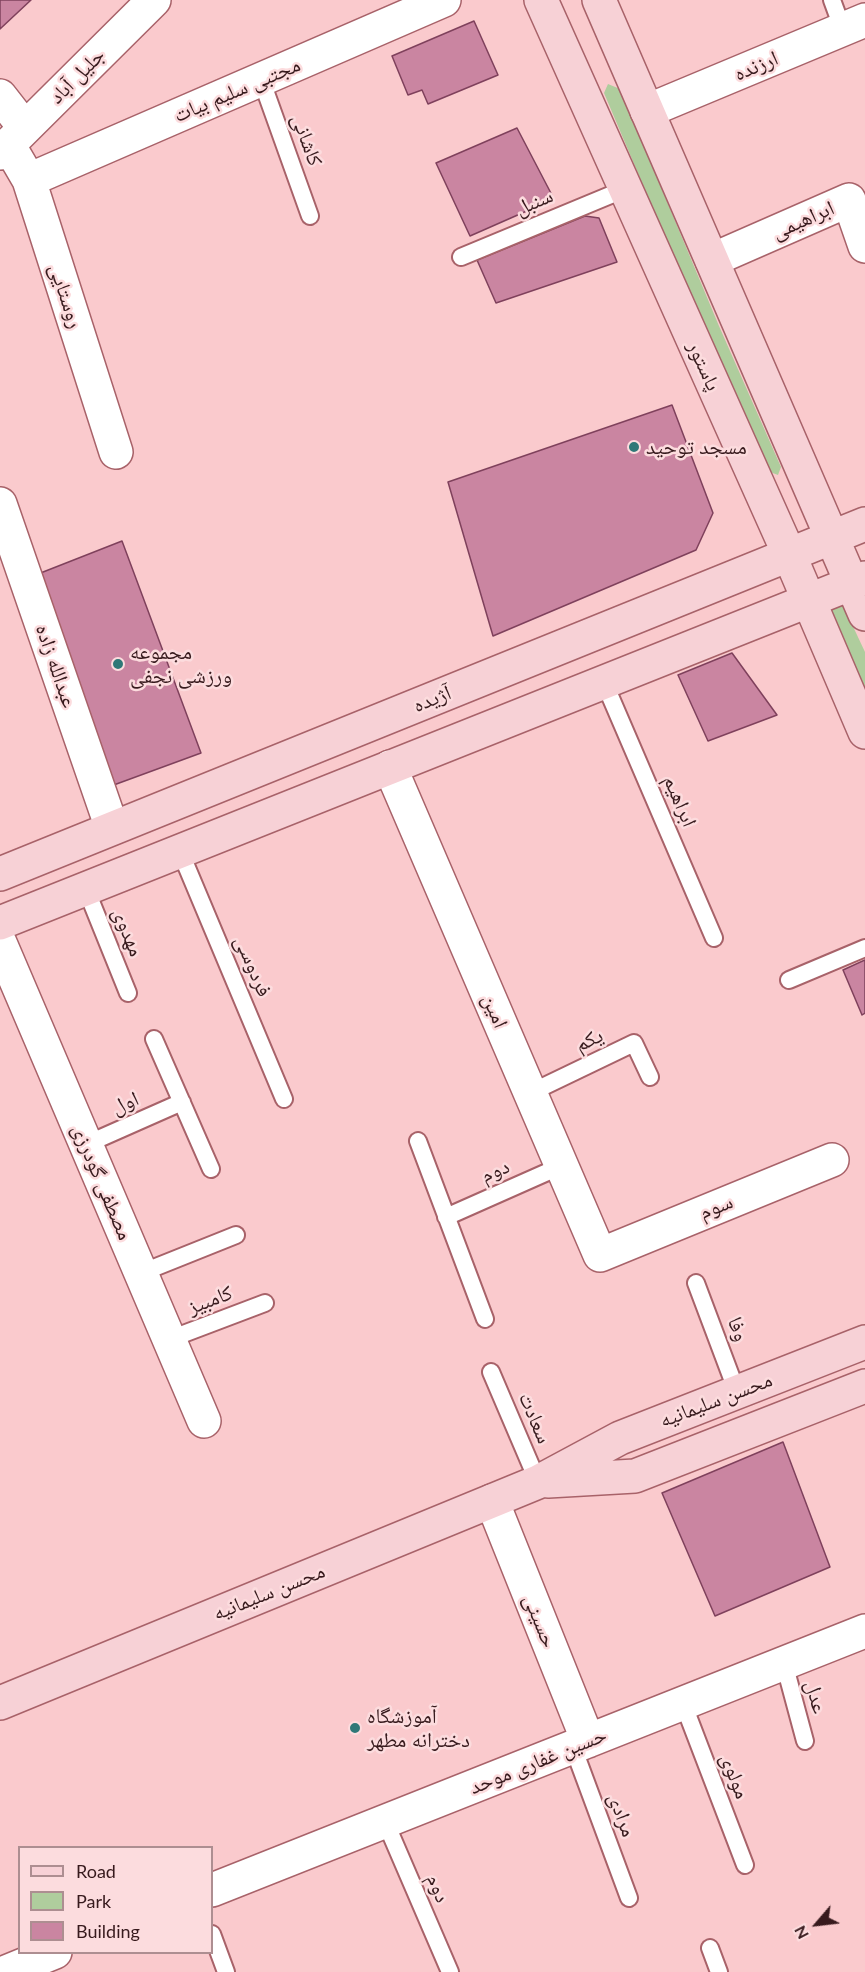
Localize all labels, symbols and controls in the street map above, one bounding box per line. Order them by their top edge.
street label: جلیل آباد [44,43,110,109]
street label: ارزنده [730,46,782,86]
street label: مجتبی سلیم بیات [170,52,304,128]
street label: کاشانی [286,111,328,169]
street label: سنبل [511,183,557,221]
street label: ابراهیمی [768,195,838,245]
street label: روستایی [44,261,88,331]
street label: پاستور [682,337,726,395]
place label: مسجد توحید [646,434,747,460]
marker: مسجد توحید [627,440,641,454]
street label: عبدالله زاده [30,621,82,711]
place label: مجموعه ورزشی نجفی [130,639,232,689]
marker: مجموعه ورزشی نجفی [111,657,125,671]
street label: آژیده [409,680,455,718]
street label: ابراهیم [658,771,702,831]
street label: مهدوی [107,904,149,960]
street label: فردوسی [229,932,277,1000]
street label: امین [477,990,513,1032]
street label: یکم [571,1023,607,1057]
street label: اول [107,1086,143,1120]
street label: مصطفی گودرزی [66,1120,138,1244]
street label: دوم [477,1154,513,1188]
street label: سوم [696,1189,736,1225]
street label: کامبیز [184,1280,236,1320]
street label: وفا [722,1313,754,1345]
street label: محسن سلیمانیه [656,1367,776,1433]
street label: سعادت [513,1389,557,1447]
street label: محسن سلیمانیه [209,1558,329,1626]
street label: حسینی [518,1591,562,1651]
street label: عدل [800,1678,832,1716]
place label: آموزشگاه دخترانه مطهر [367,1703,470,1753]
marker: آموزشگاه دخترانه مطهر [348,1721,362,1735]
street label: حسین غفاری موحد [466,1722,610,1800]
street label: مولوی [715,1750,755,1802]
street label: مرادی [603,1790,641,1840]
legend [18,1846,213,1954]
text: Road [76,1860,116,1882]
street label: دوم [421,1870,455,1906]
text: Park [76,1890,111,1912]
north arrow [787,1894,847,1954]
text: Building [76,1920,140,1942]
text: N [789,1923,812,1943]

